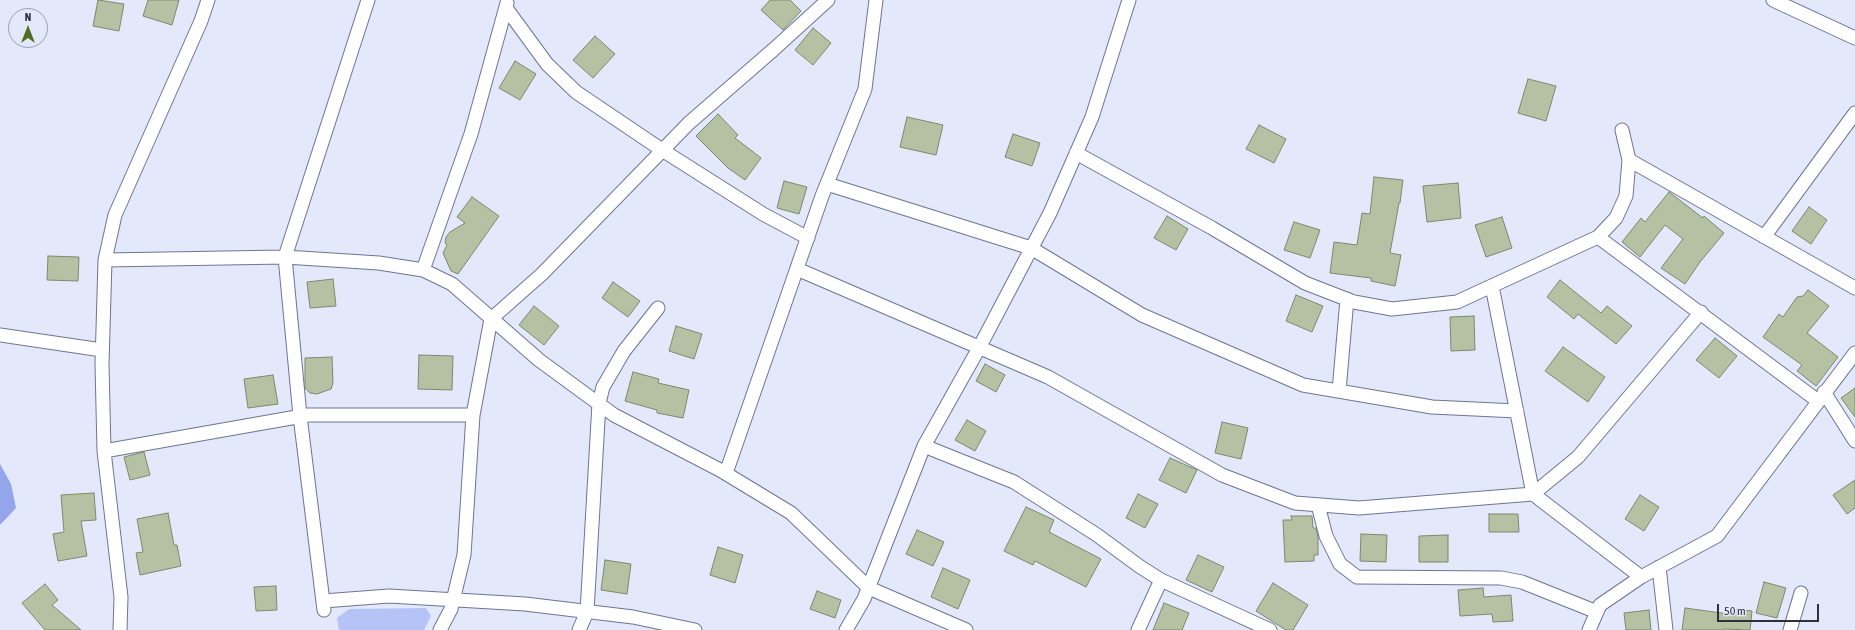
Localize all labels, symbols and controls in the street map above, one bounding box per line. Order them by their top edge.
north arrow [8,8,48,48]
text: N [25,11,31,23]
scale bar [1719,596,1821,622]
text: 50 m [1724,604,1746,618]

